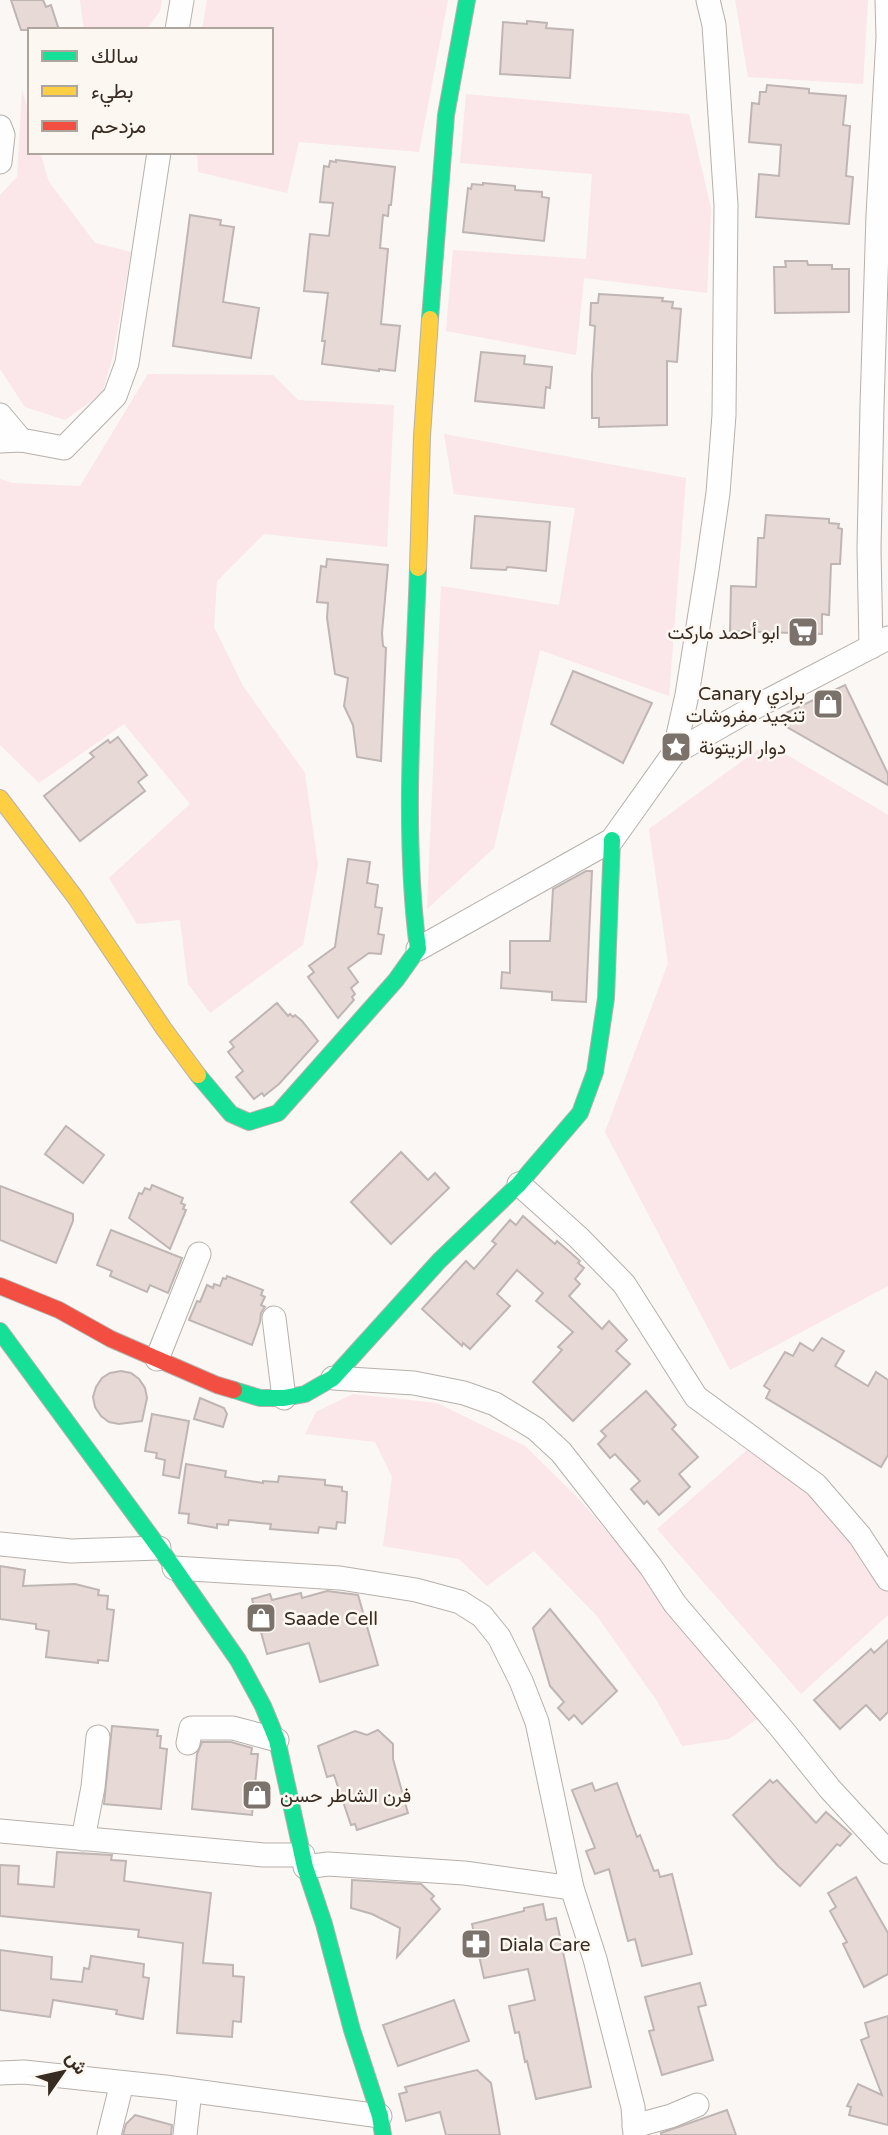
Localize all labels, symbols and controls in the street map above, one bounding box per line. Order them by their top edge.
legend [28,28,273,154]
text: سالك [91,44,138,69]
text: بطيء [91,79,134,108]
text: مزدحم [91,114,146,140]
supermarket icon: ابو أحمد ماركت [786,615,820,649]
place label: ابو أحمد ماركت [668,622,780,644]
place label: Canary برادي تنجيد مفروشات [686,683,805,727]
shop icon: Canary برادي تنجيد مفروشات [811,687,845,721]
place icon: دوار الزيتونة [659,730,693,764]
place label: دوار الزيتونة [699,737,786,759]
shop icon: Saade Cell [244,1601,278,1635]
place label: Saade Cell [284,1608,378,1630]
shop icon: فرن الشاطر حسن [240,1778,274,1812]
place label: فرن الشاطر حسن [280,1785,411,1807]
pharmacy icon: Diala Care [459,1927,493,1961]
place label: Diala Care [499,1934,590,1956]
north arrow [28,2037,98,2107]
text: ش [61,2047,92,2079]

